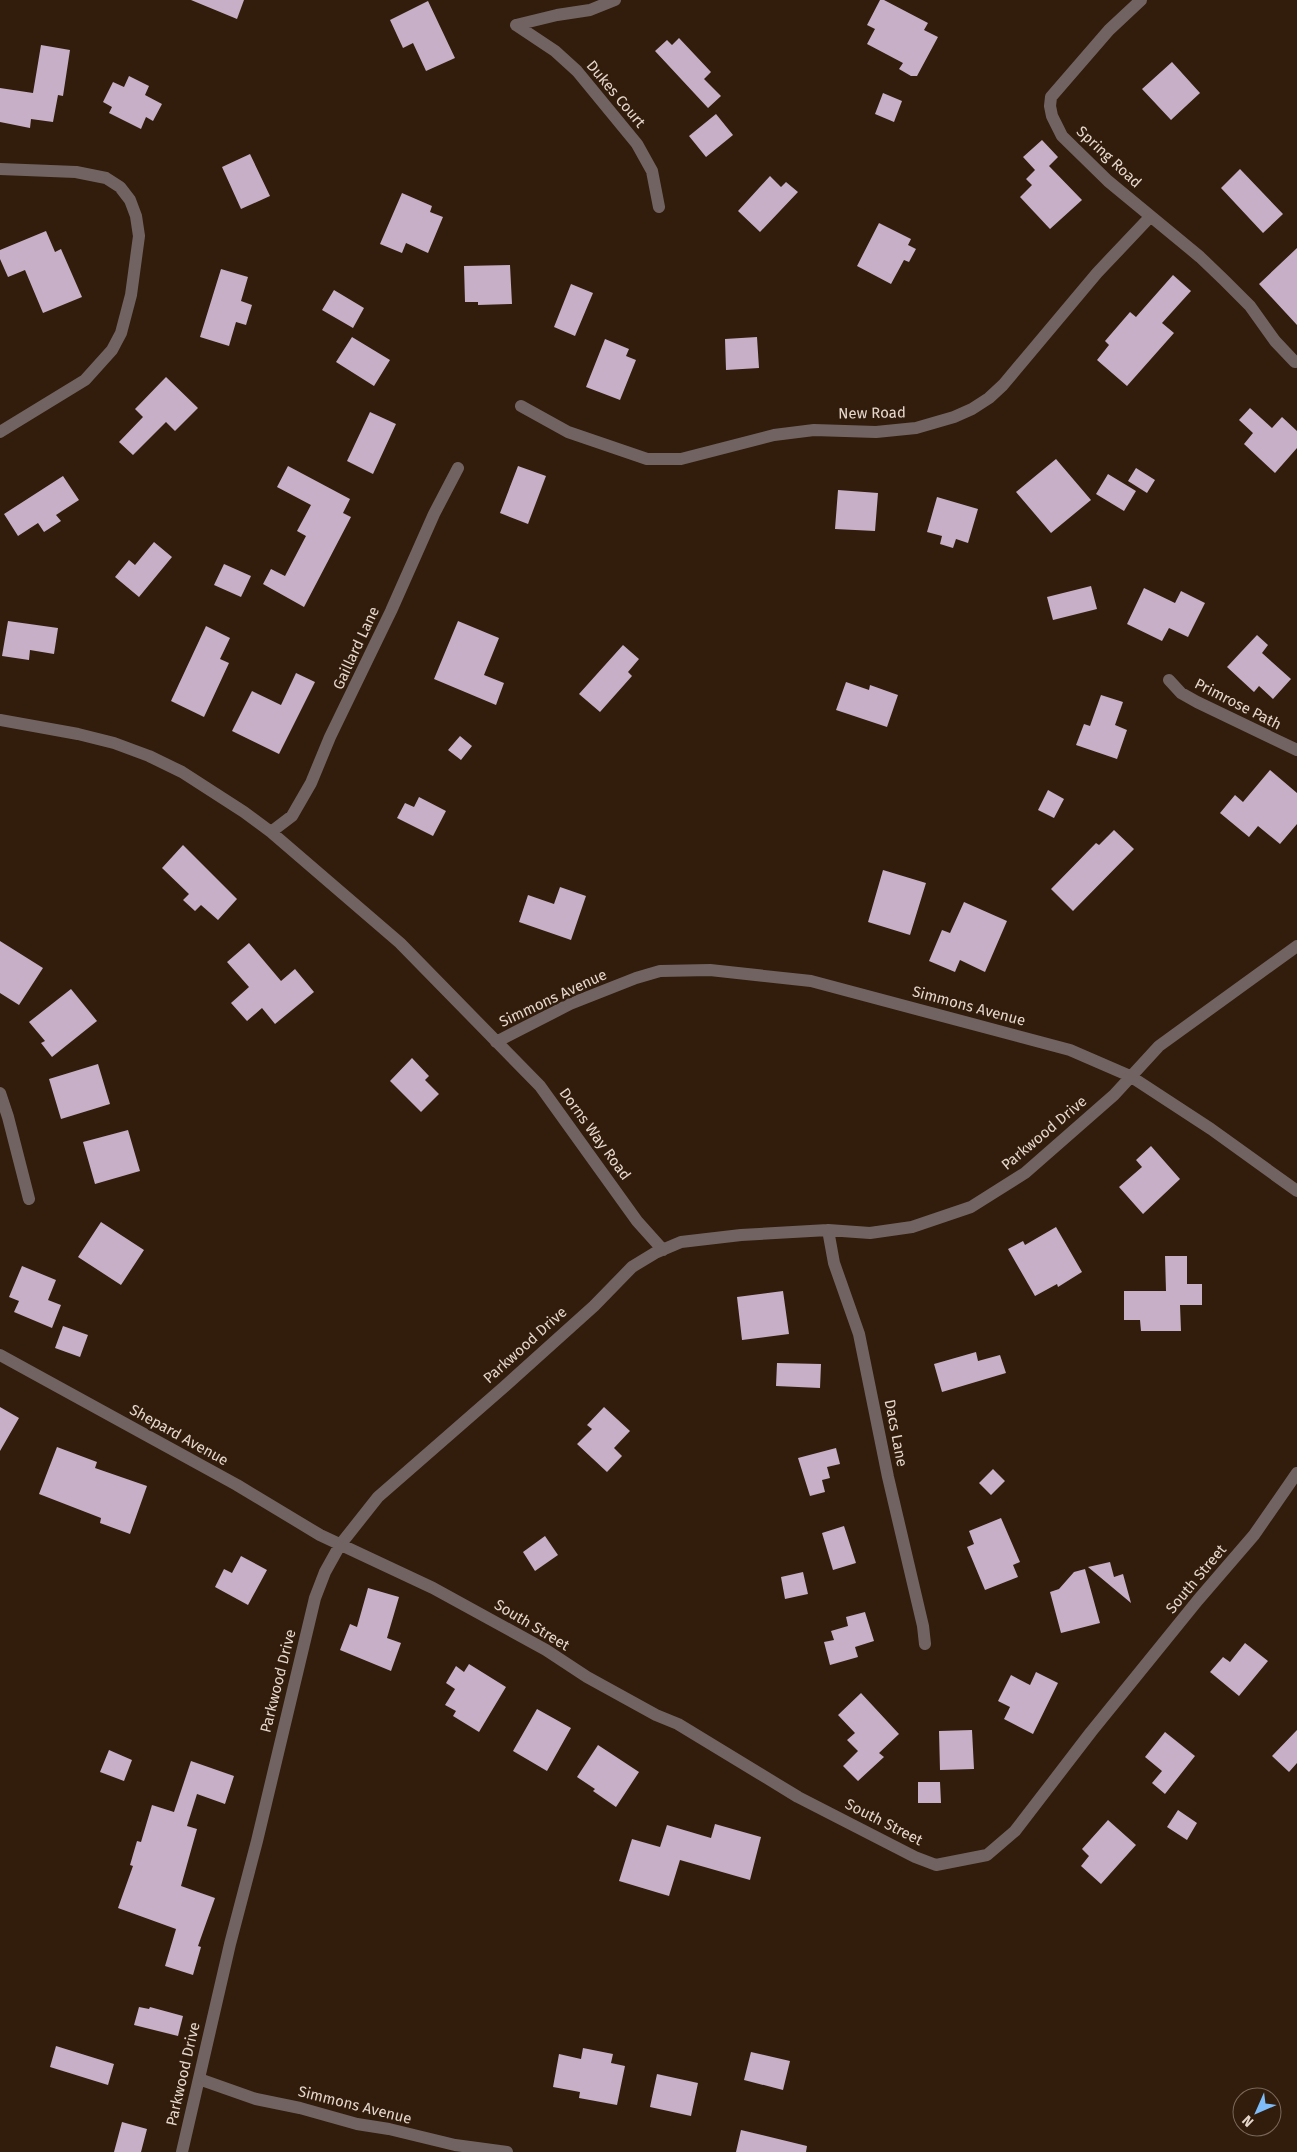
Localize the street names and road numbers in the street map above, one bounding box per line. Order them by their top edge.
street label: Dukes Court [583,57,650,132]
street label: Spring Road [1073,122,1145,192]
street label: New Road [838,403,906,423]
street label: Gaillard Lane [329,604,383,692]
street label: Primrose Path [1192,674,1284,734]
street label: Simmons Avenue [496,965,610,1031]
street label: Simmons Avenue [910,982,1028,1030]
street label: Dorns Way Road [555,1084,635,1184]
street label: Parkwood Drive [998,1092,1090,1174]
street label: Parkwood Drive [480,1303,570,1387]
street label: Dacs Lane [881,1398,911,1468]
street label: Shepard Avenue [126,1400,232,1470]
street label: South Street [1162,1540,1230,1617]
street label: South Street [491,1596,573,1655]
street label: Parkwood Drive [256,1627,300,1735]
street label: South Street [842,1795,926,1849]
street label: Parkwood Drive [162,2020,204,2128]
street label: Simmons Avenue [296,2082,414,2128]

